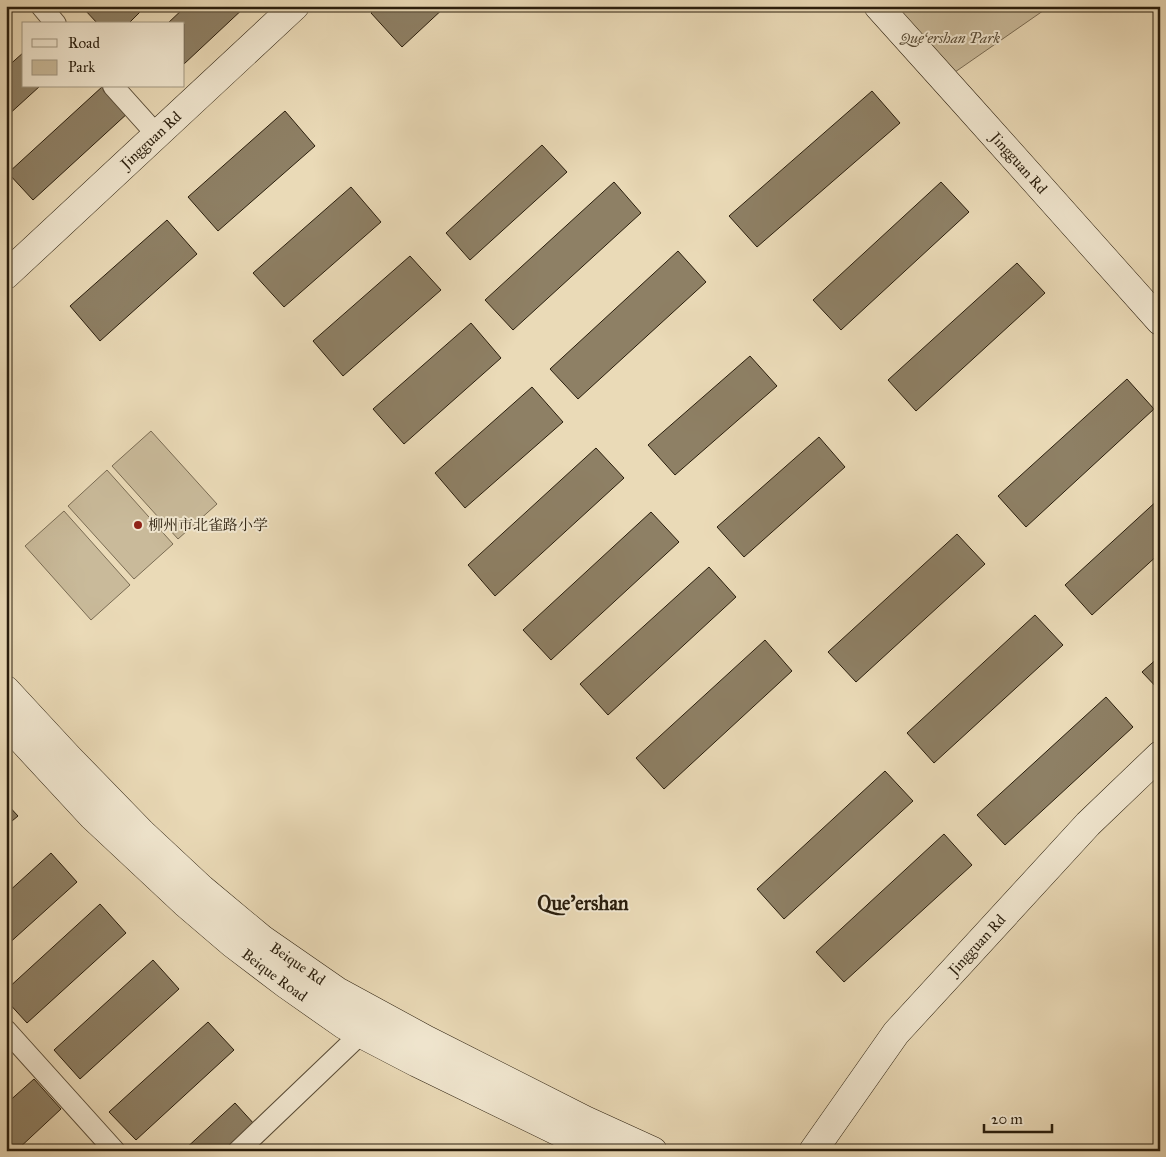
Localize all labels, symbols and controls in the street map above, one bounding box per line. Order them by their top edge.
legend [22,22,185,88]
park label: Que‘ershan Park [899,29,1000,47]
text: Road [68,34,100,52]
text: Park [68,58,95,76]
street label: Jingguan Rd [115,107,185,175]
street label: Jingguan Rd [985,127,1051,198]
place label: 柳州市北雀路小学 [148,516,268,534]
marker: 柳州市北雀路小学 [132,519,144,531]
district label: Que'ershan [537,891,629,916]
street label: Jingguan Rd [943,910,1010,981]
street label: Beique Rd [267,938,329,989]
street label: Beique Road [238,945,311,1006]
scale bar [984,1102,1051,1134]
text: 20 m [991,1110,1023,1128]

